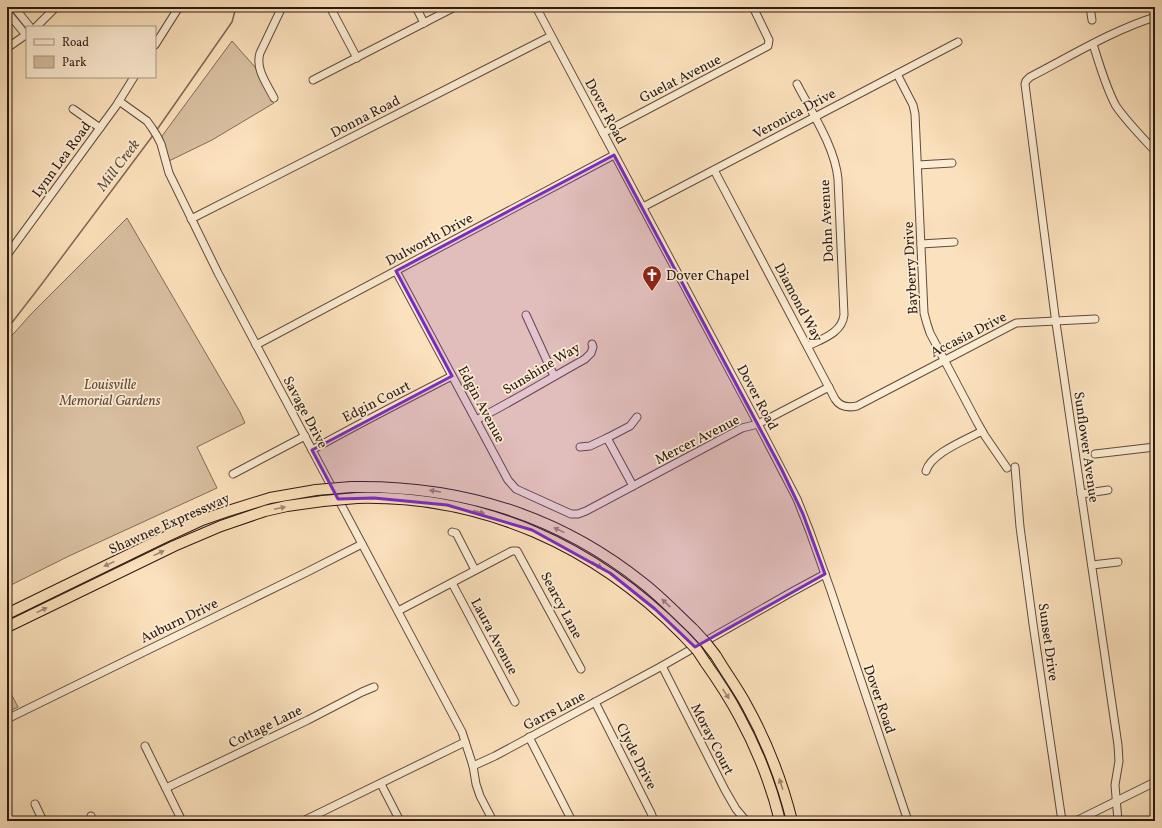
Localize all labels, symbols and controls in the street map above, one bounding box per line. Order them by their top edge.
legend [26,26,156,78]
text: Road [62,35,89,51]
street label: Guelat Avenue [637,50,725,108]
text: Park [62,55,87,71]
street label: Dover Road [579,76,630,148]
street label: Veronica Drive [750,84,840,144]
street label: Donna Road [328,92,404,143]
street label: Lynn Lea Road [28,118,96,202]
water label: Mill Creek [92,135,146,197]
street label: Dohn Avenue [816,179,839,263]
street label: Dulworth Drive [383,209,477,271]
street label: Bayberry Drive [900,221,923,315]
street label: Diamond Way [769,260,827,346]
church icon: Dover Chapel [641,264,663,292]
place label: Dover Chapel [666,267,749,286]
street label: Accasia Drive [927,308,1010,363]
street label: Sunshine Way [500,338,584,400]
street label: Dover Road [731,362,782,434]
street label: Edgin Avenue [452,363,509,447]
street label: Savage Drive [278,373,332,453]
park label: Louisville Memorial Gardens [58,376,161,411]
street label: Edgin Court [339,377,414,428]
street label: Sunflower Avenue [1068,391,1103,504]
street label: Mercer Avenue [652,411,744,470]
one-way arrow [429,488,441,494]
street label: Shawnee Expressway [106,489,234,560]
one-way arrow [274,504,286,510]
one-way arrow [473,510,485,516]
one-way arrow [553,527,565,533]
one-way arrow [153,550,165,556]
one-way arrow [104,561,115,567]
one-way arrow [591,561,603,568]
street label: Searcy Lane [535,569,586,643]
street label: Auburn Drive [138,594,222,648]
street label: Laura Avenue [466,595,522,679]
one-way arrow [661,598,671,608]
street label: Sunset Drive [1033,602,1062,683]
one-way arrow [36,607,48,613]
street label: Dover Road [858,662,899,737]
street label: Garrs Lane [520,687,589,736]
one-way arrow [723,688,730,700]
street label: Cottage Lane [226,701,306,753]
street label: Moray Court [686,701,738,779]
street label: Clyde Drive [611,720,661,794]
one-way arrow [778,777,784,789]

